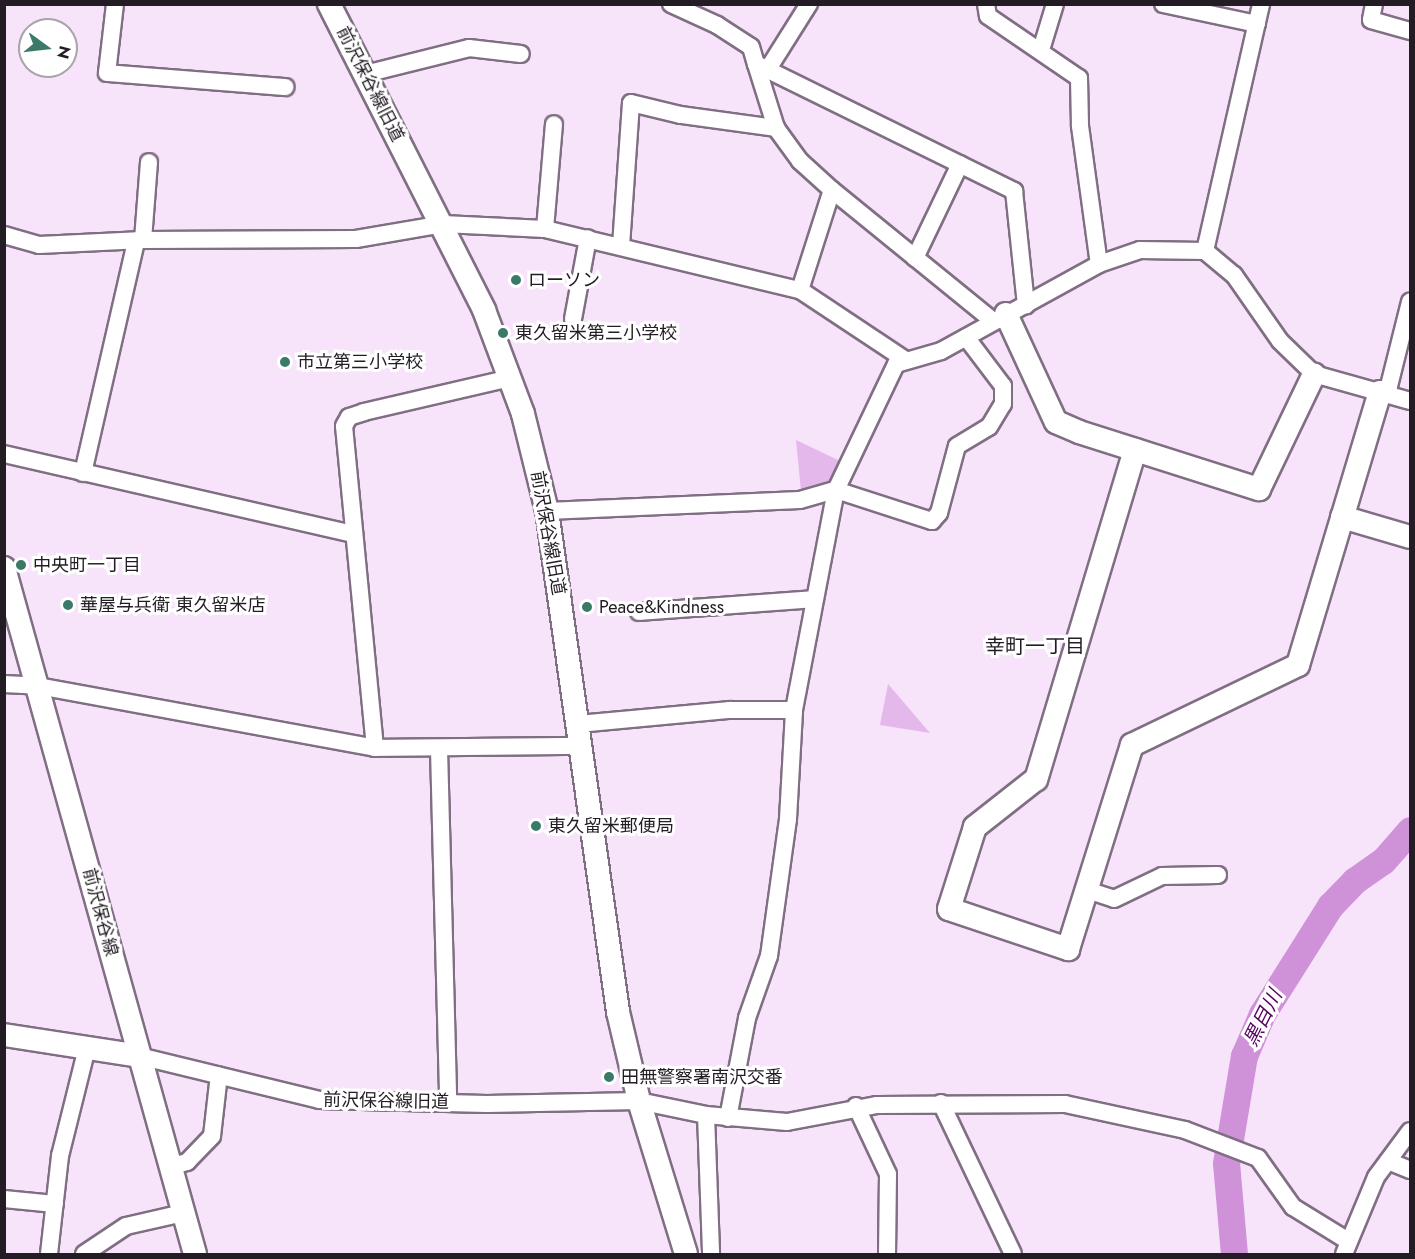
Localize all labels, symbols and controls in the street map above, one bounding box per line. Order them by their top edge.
north arrow [18,18,78,78]
street label: 前沢保谷線旧道 [332,23,408,145]
text: N [51,43,77,61]
place label: ローソン [528,269,600,291]
marker: ローソン [509,273,523,287]
place label: 東久留米第三小学校 [515,322,677,344]
marker: 東久留米第三小学校 [496,326,510,340]
place label: 市立第三小学校 [297,351,423,373]
marker: 市立第三小学校 [278,355,292,369]
street label: 前沢保谷線旧道 [526,469,570,597]
place label: 中央町一丁目 [33,554,141,576]
marker: 中央町一丁目 [14,558,28,572]
place label: 華屋与兵衛 東久留米店 [80,594,265,616]
place label: Peace&Kindness [599,596,724,618]
marker: 華屋与兵衛 東久留米店 [61,598,75,612]
marker: Peace&Kindness [580,600,594,614]
district label: 幸町一丁目 [985,634,1085,658]
place label: 東久留米郵便局 [548,815,674,837]
marker: 東久留米郵便局 [529,819,543,833]
street label: 前沢保谷線 [78,866,122,958]
water label: 黒目川 [1239,986,1287,1050]
place label: 田無警察署南沢交番 [621,1066,783,1088]
marker: 田無警察署南沢交番 [602,1070,616,1084]
street label: 前沢保谷線旧道 [323,1089,449,1113]

